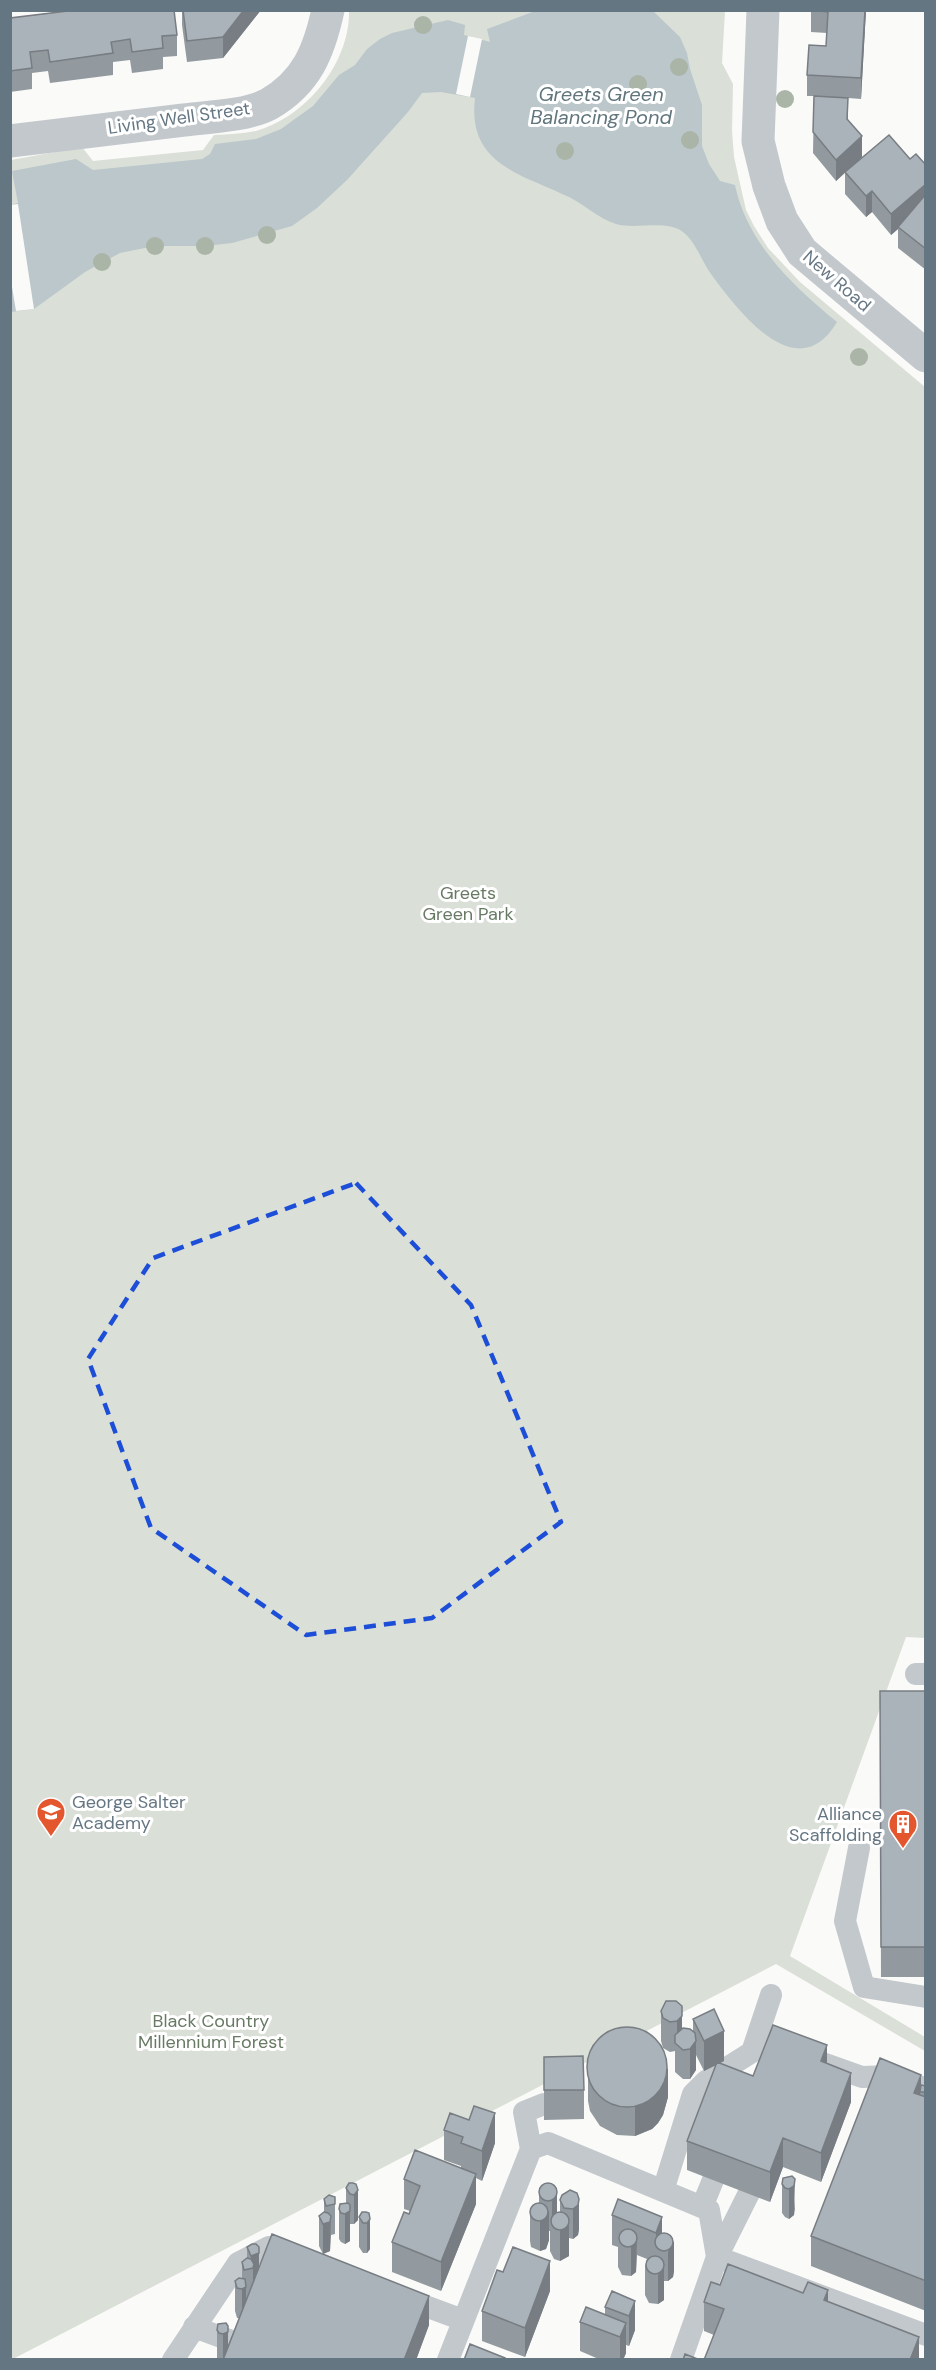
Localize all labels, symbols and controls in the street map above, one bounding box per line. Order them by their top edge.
water label: Greets Green Balancing Pond [530,81,672,130]
street label: Living Well Street [106,96,252,140]
street label: New Road [798,245,876,317]
park label: Greets Green Park [422,881,514,926]
place label: George Salter Academy [72,1790,186,1835]
school or university icon: George Salter Academy [35,1796,67,1838]
place label: Alliance Scaffolding [789,1802,882,1847]
building icon: Alliance Scaffolding [887,1808,919,1850]
park label: Black Country Millennium Forest [138,2009,284,2054]

